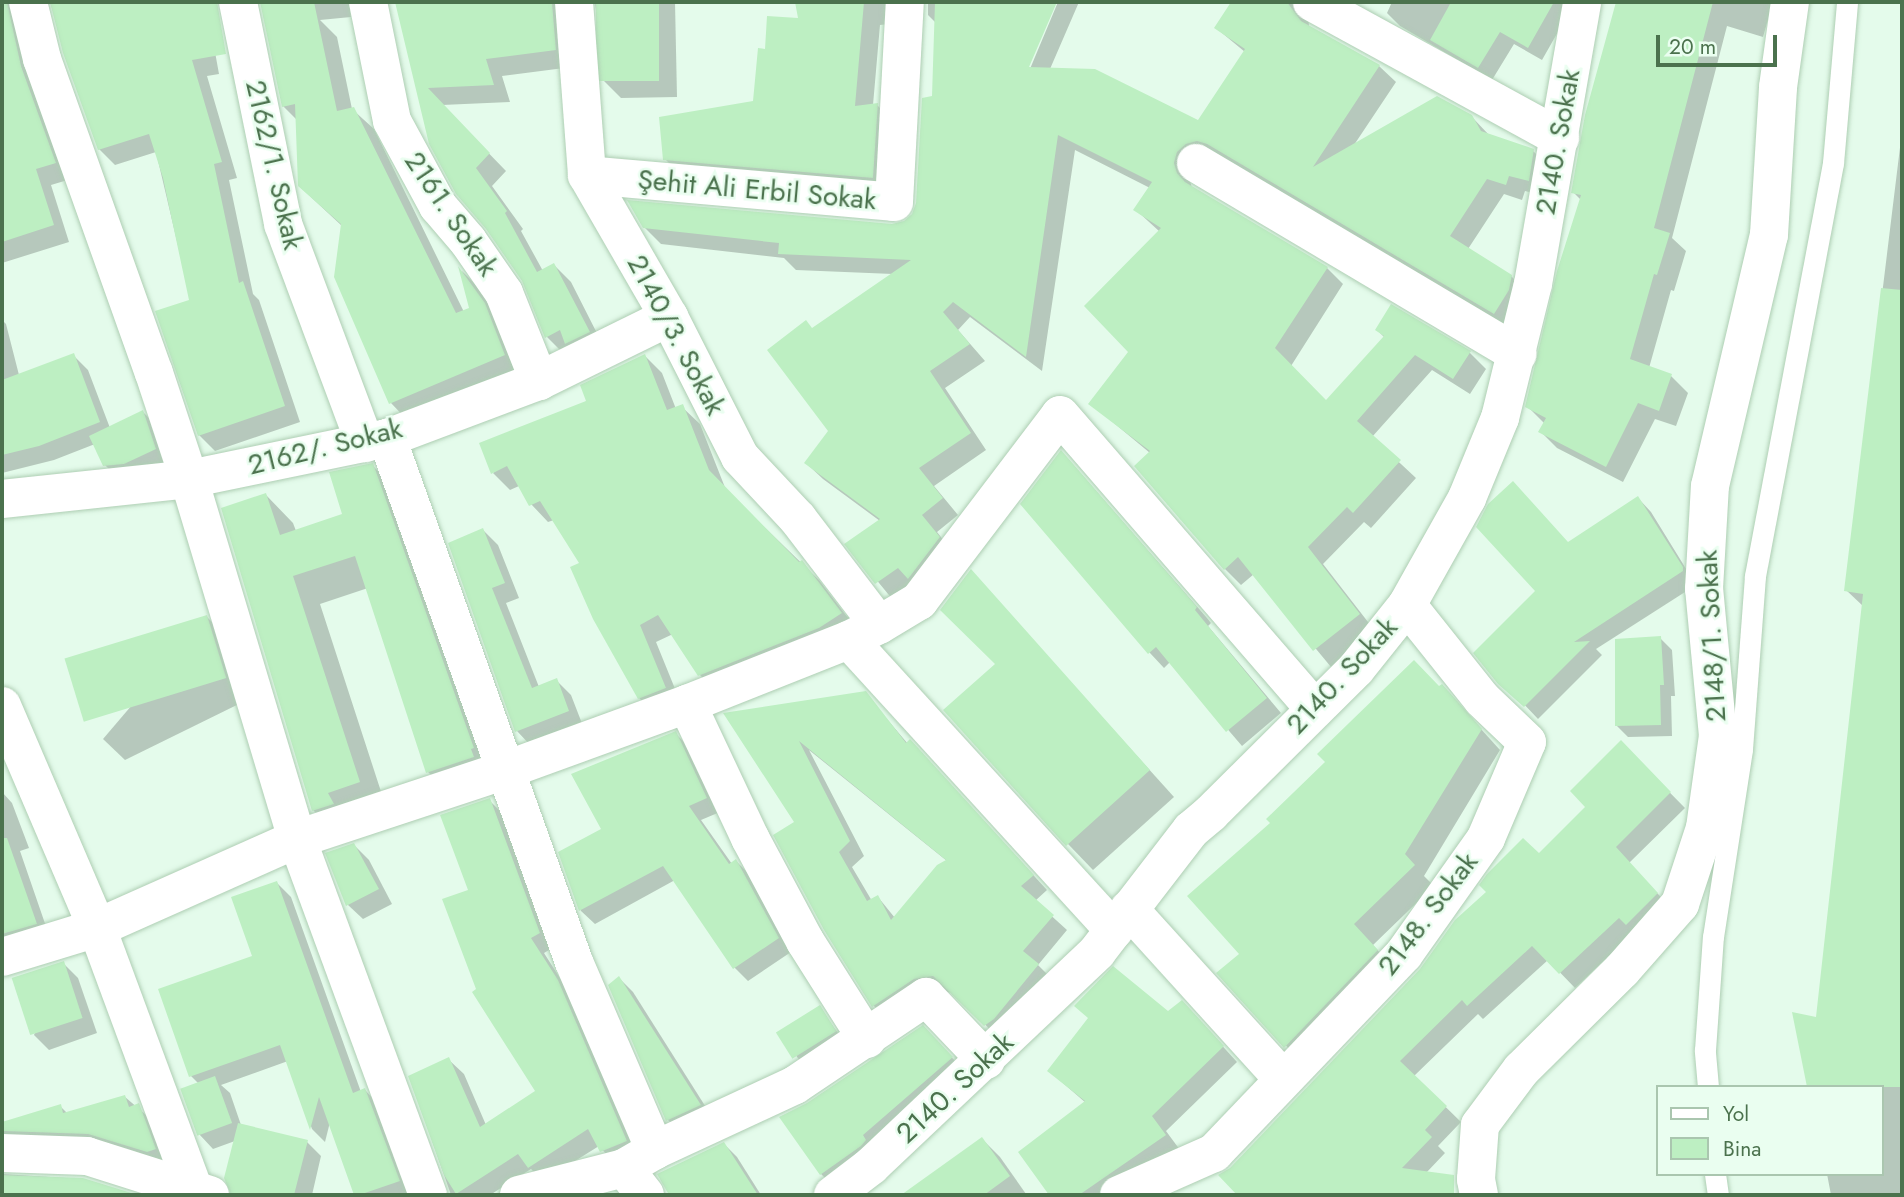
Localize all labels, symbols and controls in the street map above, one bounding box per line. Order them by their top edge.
scale bar [1659,21,1780,65]
text: 20 m [1669,32,1716,62]
street label: 2140. Sokak [1529,67,1587,217]
street label: 2162/1. Sokak [238,77,310,253]
street label: 2161. Sokak [397,145,505,283]
street label: Şehit Ali Erbil Sokak [636,163,878,217]
street label: 2140/3. Sokak [620,249,732,421]
street label: 2162/. Sokak [244,412,406,482]
street label: 2148/1. Sokak [1691,549,1733,723]
street label: 2140. Sokak [1280,611,1404,741]
street label: 2148. Sokak [1371,846,1485,982]
street label: 2140. Sokak [890,1026,1020,1150]
legend [1656,1085,1883,1176]
text: Yol [1723,1099,1749,1129]
text: Bina [1723,1134,1761,1164]

